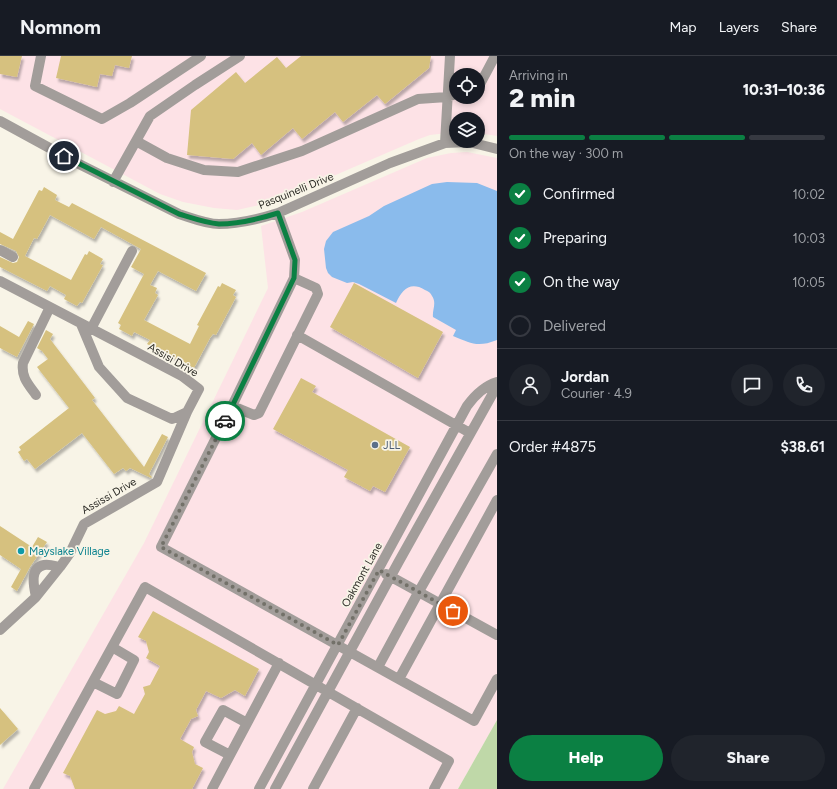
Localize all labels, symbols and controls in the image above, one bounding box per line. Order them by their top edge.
text: Nomnom [20,16,101,39]
text: Map [669,19,697,36]
text: Layers [719,19,759,36]
text: Share [781,19,817,36]
map controls [449,68,485,148]
button: locate [449,68,485,104]
text: Arriving in [509,68,568,83]
text: 10:31–10:36 [743,81,825,99]
text: 2 min [509,82,575,114]
button: layers [449,112,485,148]
pin [47,139,81,173]
icon: home [53,145,75,167]
text: On the way · 300 m [509,146,623,161]
street label: Pasquinelli Drive [257,170,335,212]
icon: check [509,183,531,205]
text: Confirmed [543,185,615,203]
text: 10:02 [792,187,825,202]
icon: check [509,227,531,249]
text: Preparing [543,229,607,247]
text: 10:03 [793,231,825,246]
icon: check [509,271,531,293]
text: On the way [543,273,620,291]
text: 10:05 [792,275,825,290]
text: Delivered [543,317,606,335]
street label: Assisi Drive [145,340,201,380]
button: person [509,364,551,406]
button: chat [731,364,773,406]
button: phone [783,364,825,406]
text: Jordan [561,368,609,386]
text: Courier · 4.9 [561,386,632,401]
courier [205,401,245,441]
icon: car [214,410,236,432]
text: Order #4875 [509,438,596,456]
text: $38.61 [780,438,825,456]
place label: JLL [383,439,400,452]
marker: JLL [370,440,380,450]
street label: Assissi Drive [79,475,139,517]
street label: Oakmont Lane [339,540,385,610]
place label: Mayslake Village [29,545,110,558]
marker: Mayslake Village [16,546,26,556]
pin [436,594,470,628]
icon: bag [442,600,464,622]
button: Help [509,735,663,781]
button: Share [671,735,825,781]

